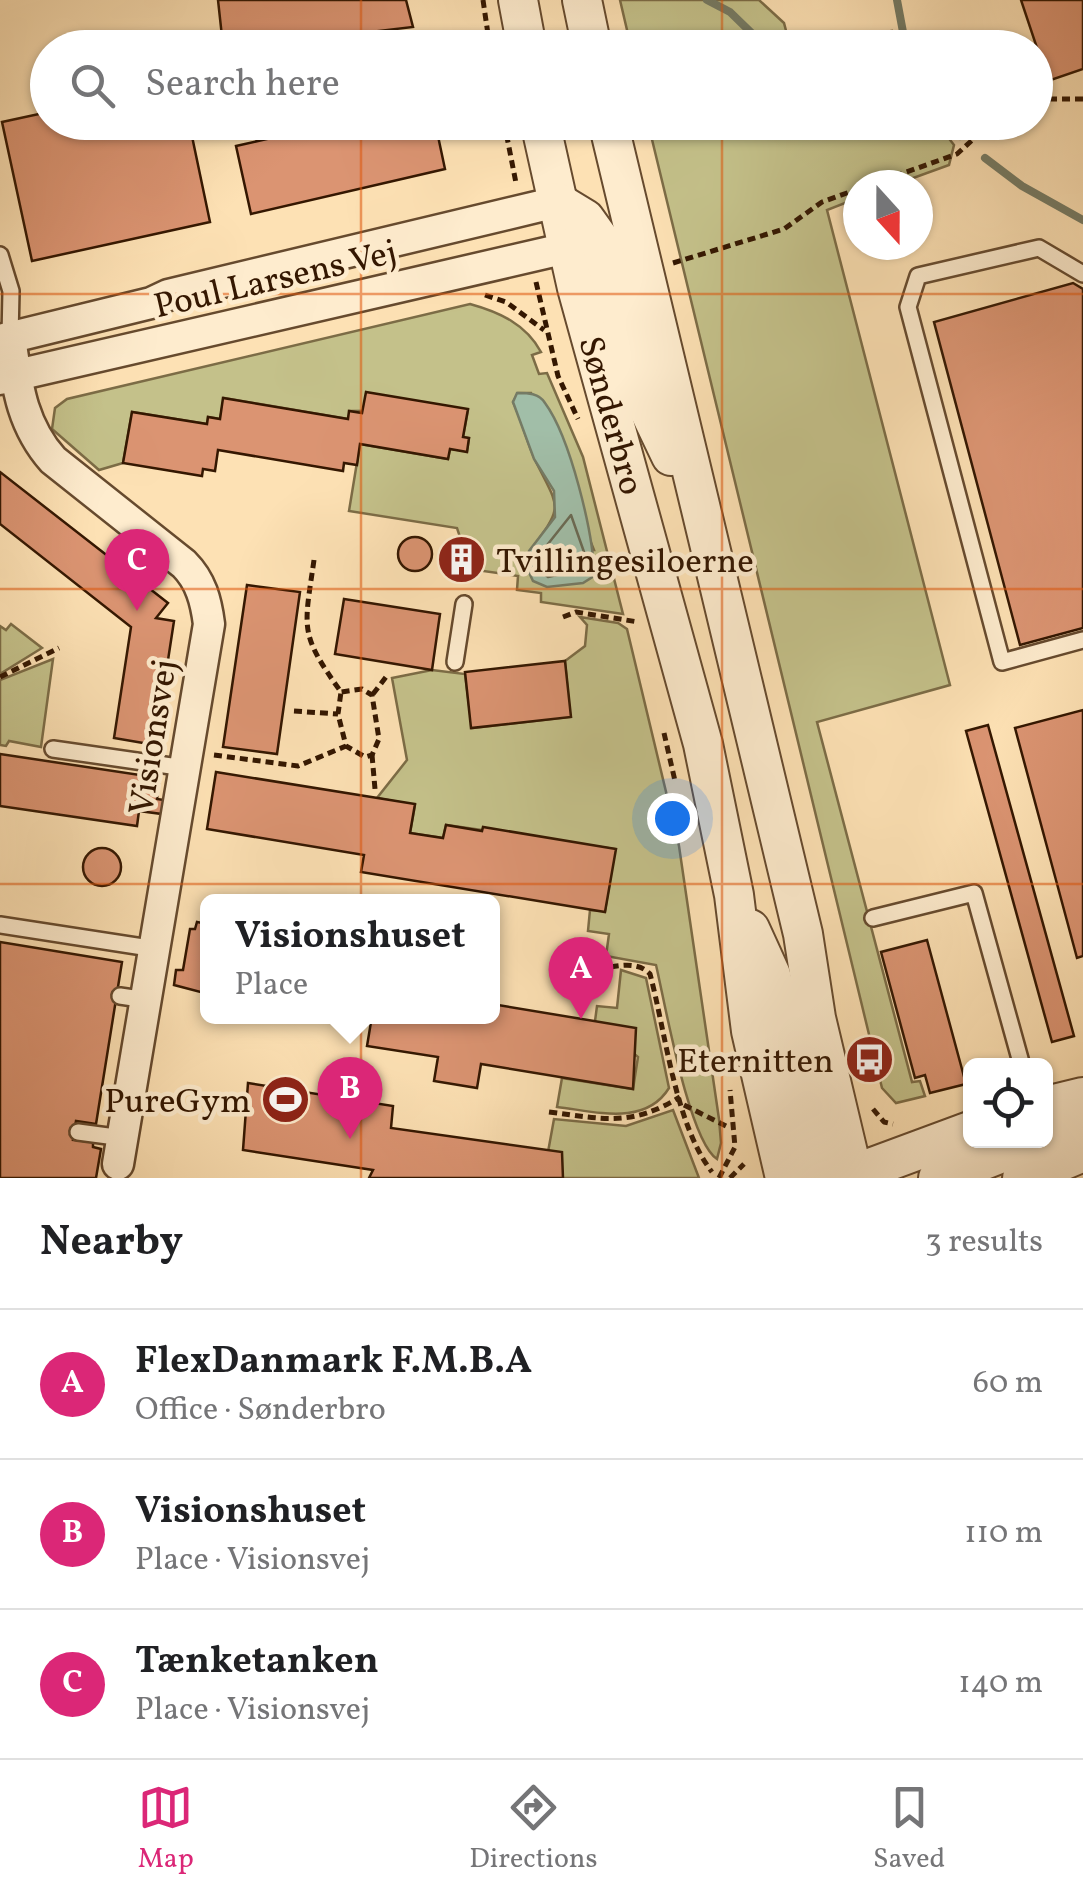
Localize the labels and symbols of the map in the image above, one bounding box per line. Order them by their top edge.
north arrow [843,170,933,260]
street label: Poul Larsens Vej [150,230,402,332]
street label: Sønderbro [564,331,654,501]
pin: C [104,528,170,611]
building icon: Tvillingesiloerne [435,534,487,586]
place label: Tvillingesiloerne [496,539,754,587]
street label: Visionsvej [119,656,191,819]
your location [647,793,698,844]
pin: A [548,936,614,1019]
bus stop icon: Eternitten [843,1034,895,1086]
place label: Eternitten [677,1039,834,1087]
pin: B [318,1056,382,1139]
sports icon: PureGym [260,1074,312,1126]
place label: PureGym [104,1079,251,1127]

